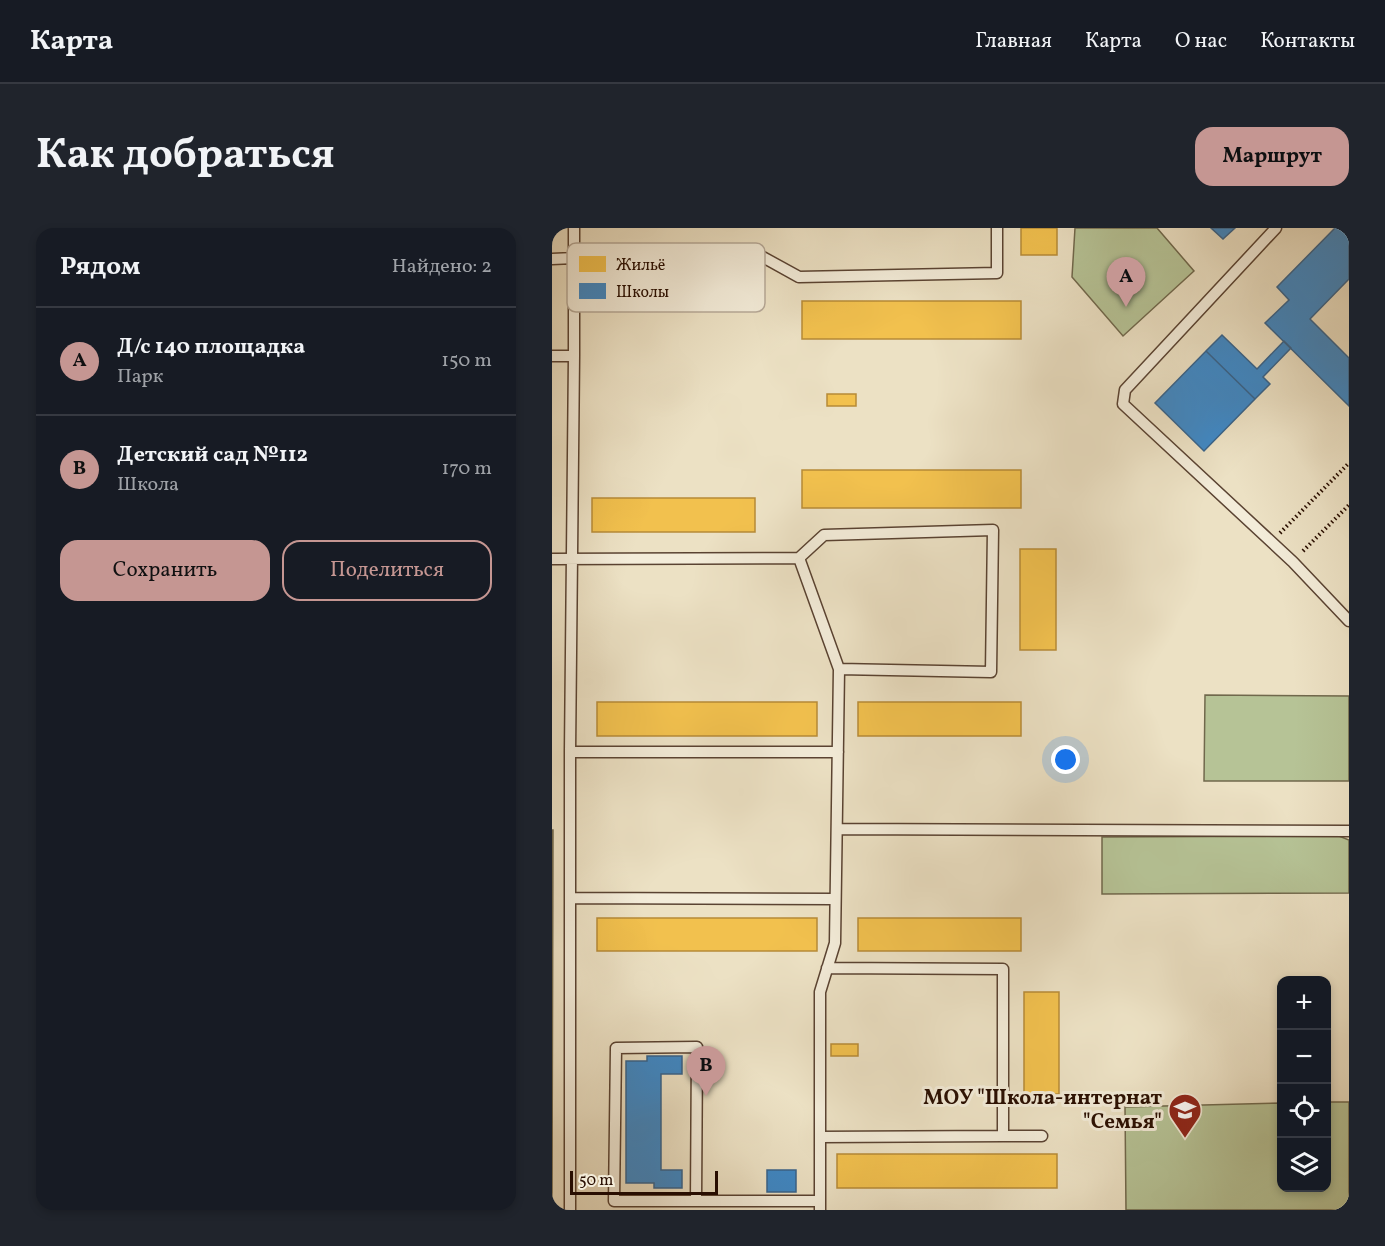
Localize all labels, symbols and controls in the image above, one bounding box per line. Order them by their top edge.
text: Карта [30,22,113,61]
text: Главная [975,27,1052,56]
text: Карта [1085,27,1142,56]
text: О нас [1175,27,1227,56]
text: Контакты [1260,27,1355,56]
text: Как добраться [36,127,335,186]
button: Маршрут [1195,127,1349,186]
legend [567,243,765,312]
text: Рядом [60,249,140,285]
text: Найдено: 2 [392,253,492,281]
text: Жильё [616,255,665,277]
pin: A [1106,257,1146,307]
text: Школы [616,282,669,304]
text: Д/с 140 площадка [117,332,305,363]
text: A [72,347,87,375]
text: 150 m [441,347,492,375]
text: Парк [117,363,163,391]
text: Детский сад №112 [117,440,308,471]
text: B [73,455,86,483]
text: 170 m [442,455,492,483]
text: Школа [117,471,179,499]
button: Сохранить [60,540,270,601]
button: Поделиться [282,540,492,601]
your location [1051,745,1080,774]
map controls [1277,976,1331,1192]
button: + [1277,976,1331,1030]
button: − [1277,1030,1331,1084]
pin: B [686,1046,726,1096]
place label: МОУ "Школа-интернат "Семья" [923,1084,1162,1137]
button: locate [1277,1084,1331,1138]
school or university icon: МОУ "Школа-интернат "Семья" [1167,1092,1203,1139]
button: layers [1277,1138,1331,1192]
scale bar [570,1168,718,1196]
text: 50 m [579,1170,613,1192]

